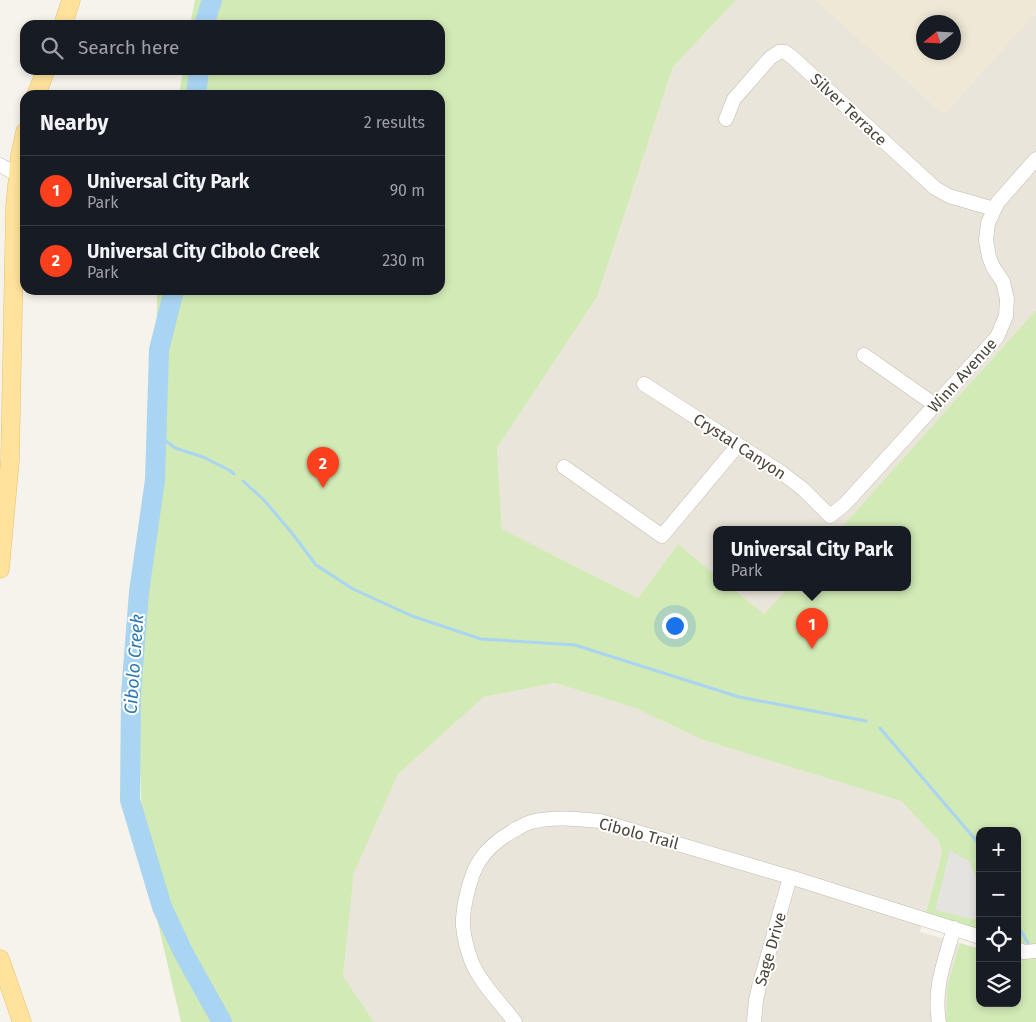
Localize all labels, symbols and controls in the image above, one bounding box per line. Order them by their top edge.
north arrow [916,15,961,60]
search box [20,20,445,75]
icon: search [38,34,66,62]
text: Search here [78,36,179,59]
street label: Silver Terrace [807,69,891,150]
text: Nearby [40,110,108,136]
text: 2 results [364,113,425,132]
text: Universal City Park [87,170,249,193]
text: 1 [52,181,60,200]
text: 90 m [390,181,425,200]
text: Park [87,193,119,212]
text: Universal City Cibolo Creek [87,240,319,263]
text: 2 [52,251,60,270]
text: 230 m [382,251,425,270]
text: Park [87,263,119,282]
street label: Winn Avenue [924,334,1001,417]
street label: Crystal Canyon [690,409,790,483]
pin: 2 [307,447,339,488]
popup [713,526,911,591]
text: Universal City Park [731,538,893,561]
text: Park [731,561,762,580]
pin: 1 [796,608,828,649]
water label: Cibolo Creek [120,613,148,715]
your location [662,613,688,639]
street label: Cibolo Trail [597,814,681,853]
map controls [976,827,1021,1007]
button: + [976,827,1021,872]
button: − [976,872,1021,917]
street label: Sage Drive [751,910,790,988]
button: locate [976,917,1021,962]
button: layers [976,962,1021,1007]

